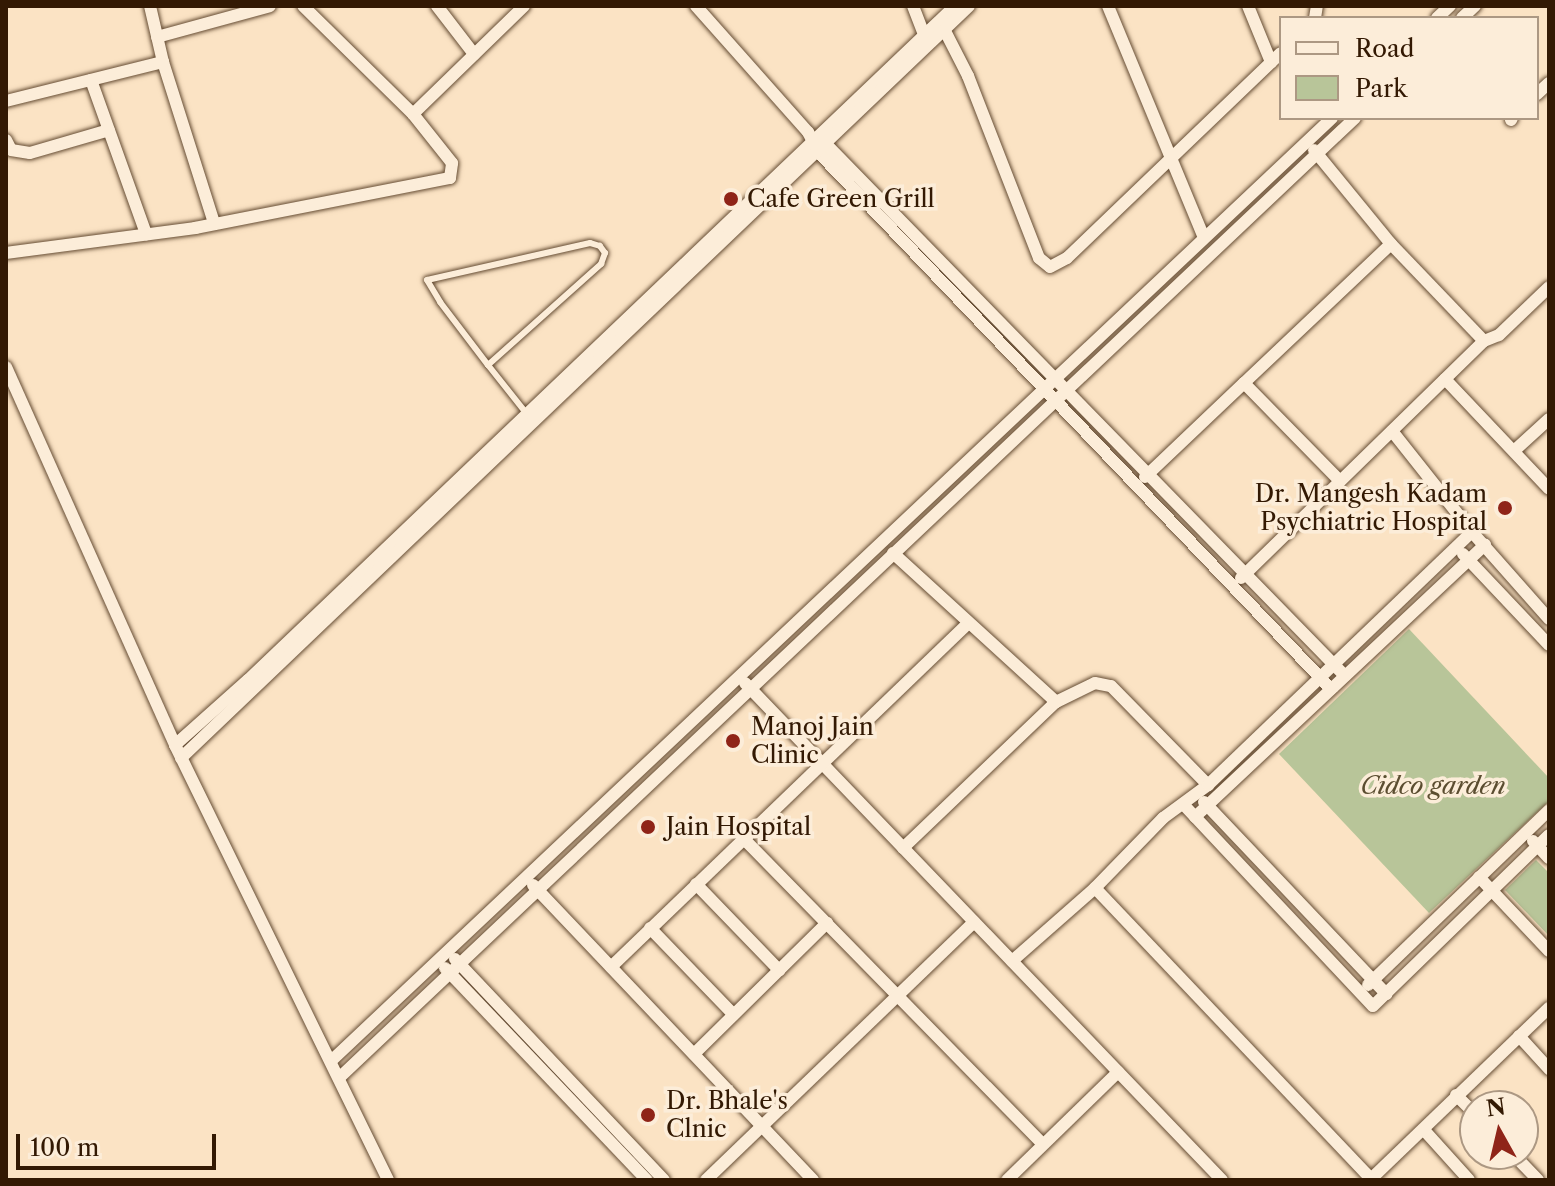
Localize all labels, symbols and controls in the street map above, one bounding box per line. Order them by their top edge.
legend [1279,16,1539,120]
text: Road [1355,34,1414,63]
text: Park [1355,74,1407,103]
place label: Cafe Green Grill [747,185,935,213]
marker: Cafe Green Grill [722,190,740,208]
place label: Dr. Mangesh Kadam Psychiatric Hospital [1255,480,1487,536]
marker: Dr. Mangesh Kadam Psychiatric Hospital [1494,497,1516,519]
place label: Manoj Jain Clinic [751,713,874,769]
marker: Manoj Jain Clinic [722,730,744,752]
park label: Cidco garden [1360,772,1506,800]
place label: Jain Hospital [666,813,811,841]
marker: Jain Hospital [637,816,659,838]
place label: Dr. Bhale's Clnic [666,1087,788,1143]
north arrow [1459,1090,1539,1170]
text: N [1485,1093,1507,1122]
marker: Dr. Bhale's Clnic [637,1104,659,1126]
scale bar [20,1118,220,1168]
text: 100 m [30,1133,99,1162]

